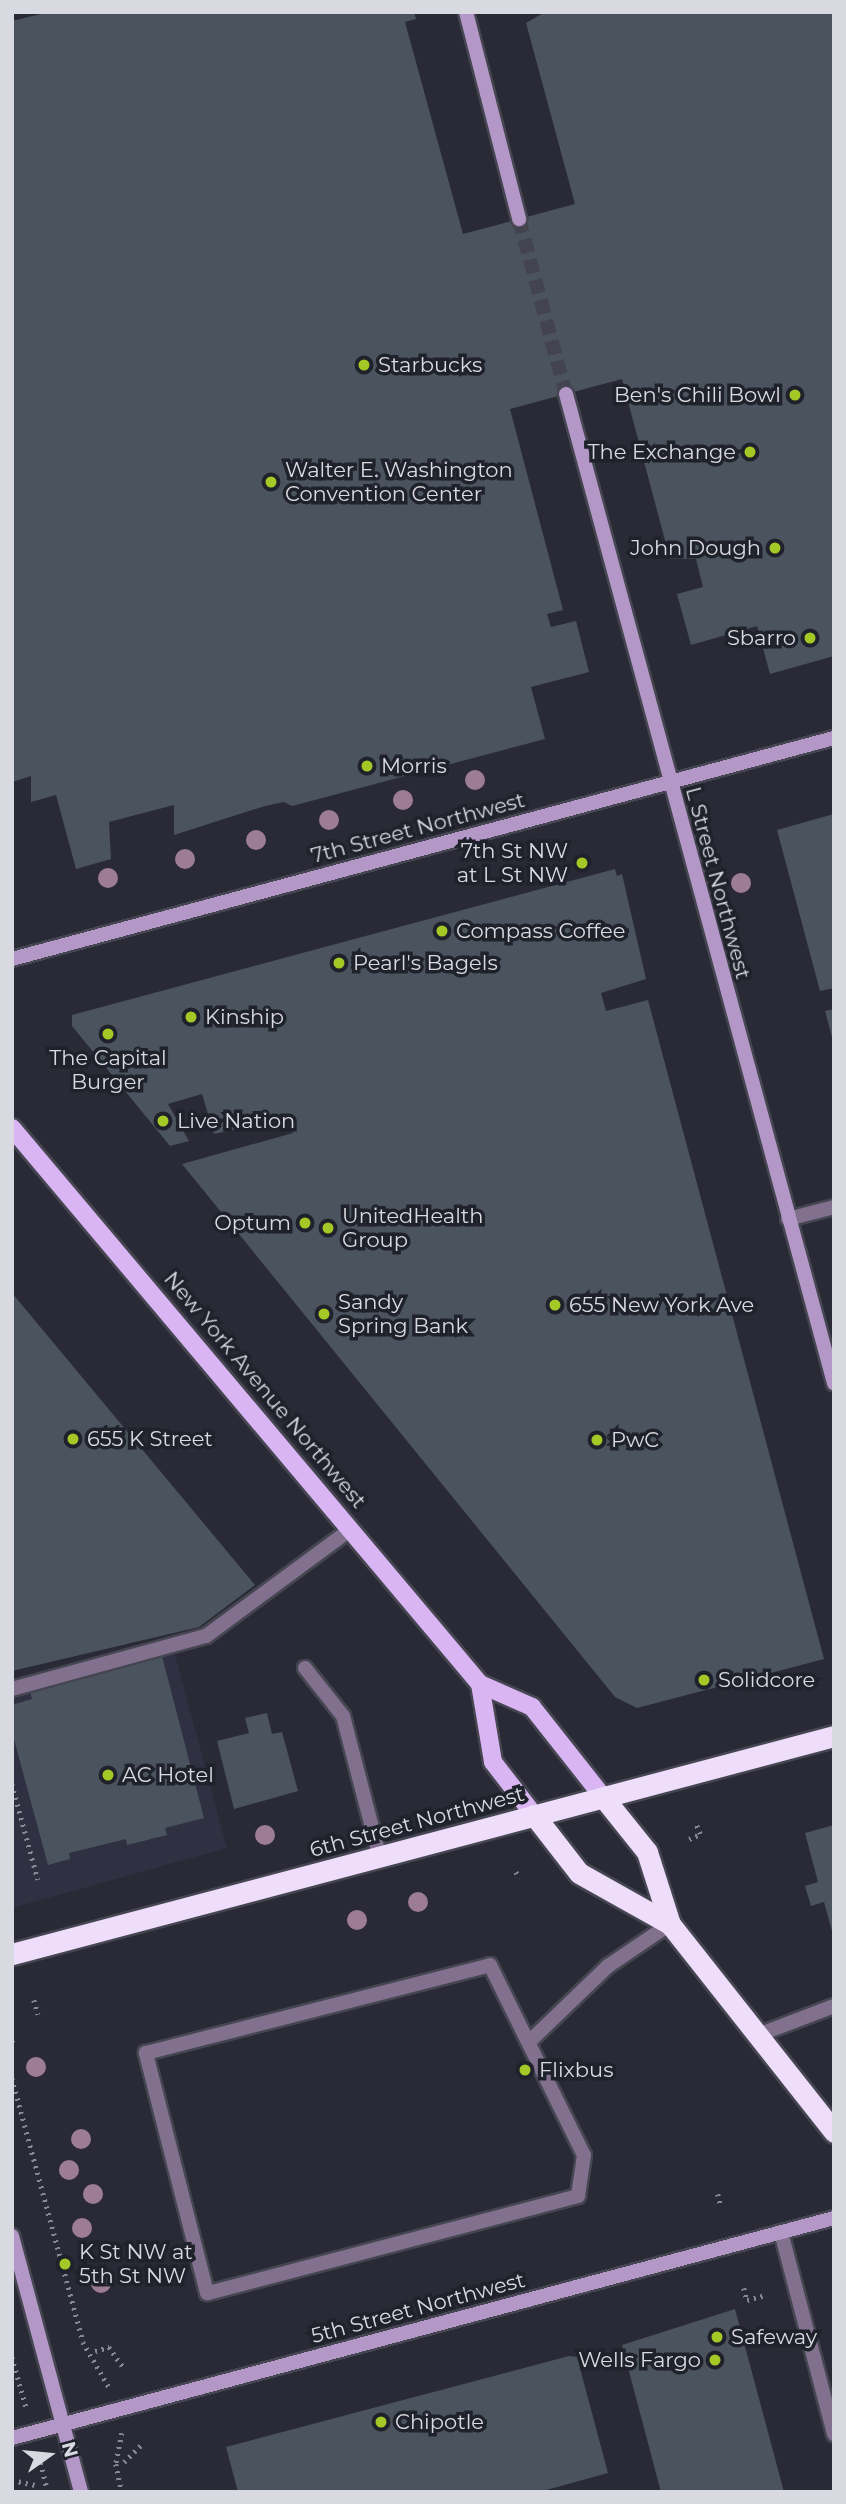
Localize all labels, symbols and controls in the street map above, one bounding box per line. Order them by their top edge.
place label: Starbucks [378,352,482,378]
marker: Starbucks [356,357,372,373]
place label: Ben's Chili Bowl [614,382,781,408]
marker: Ben's Chili Bowl [787,387,803,403]
place label: The Exchange [587,439,736,465]
marker: The Exchange [742,444,758,460]
place label: Walter E. Washington Convention Center [285,457,513,507]
marker: Walter E. Washington Convention Center [263,474,279,490]
place label: John Dough [630,535,761,561]
marker: John Dough [767,540,783,556]
place label: Sbarro [727,625,796,651]
marker: Sbarro [802,630,818,646]
place label: Morris [381,753,447,779]
marker: Morris [359,758,375,774]
street label: L Street Northwest [680,784,756,982]
street label: 7th Street Northwest [308,787,528,869]
place label: 7th St NW at L St NW [457,838,568,888]
marker: 7th St NW at L St NW [574,855,590,871]
place label: Compass Coffee [456,918,625,944]
marker: Compass Coffee [434,923,450,939]
place label: Pearl's Bagels [353,950,498,976]
marker: Pearl's Bagels [331,955,347,971]
place label: Kinship [205,1004,284,1030]
marker: Kinship [183,1009,199,1025]
marker: The Capital Burger [100,1026,116,1042]
place label: The Capital Burger [49,1045,167,1095]
place label: Live Nation [177,1108,295,1134]
marker: Live Nation [155,1113,171,1129]
place label: UnitedHealth Group [342,1203,483,1253]
place label: Optum [214,1210,291,1236]
marker: Optum [297,1215,313,1231]
marker: UnitedHealth Group [320,1220,336,1236]
street label: New York Avenue Northwest [159,1267,371,1513]
place label: Sandy Spring Bank [338,1289,468,1339]
place label: 655 New York Ave [569,1292,754,1318]
marker: 655 New York Ave [547,1297,563,1313]
marker: Sandy Spring Bank [316,1306,332,1322]
place label: 655 K Street [87,1426,213,1452]
place label: PwC [611,1427,659,1453]
marker: 655 K Street [65,1431,81,1447]
marker: PwC [589,1432,605,1448]
place label: Solidcore [718,1667,815,1693]
marker: Solidcore [696,1672,712,1688]
place label: AC Hotel [122,1762,214,1788]
marker: AC Hotel [100,1767,116,1783]
street label: 6th Street Northwest [307,1781,527,1863]
place label: Flixbus [539,2057,613,2083]
marker: Flixbus [517,2062,533,2078]
place label: K St NW at 5th St NW [79,2239,193,2289]
marker: K St NW at 5th St NW [57,2256,73,2272]
street label: 5th Street Northwest [308,2267,528,2349]
place label: Safeway [731,2324,817,2350]
marker: Safeway [709,2329,725,2345]
place label: Wells Fargo [578,2347,701,2373]
marker: Wells Fargo [707,2352,723,2368]
place label: Chipotle [395,2409,484,2435]
marker: Chipotle [373,2414,389,2430]
north arrow [14,2420,84,2490]
text: N [57,2439,83,2460]

